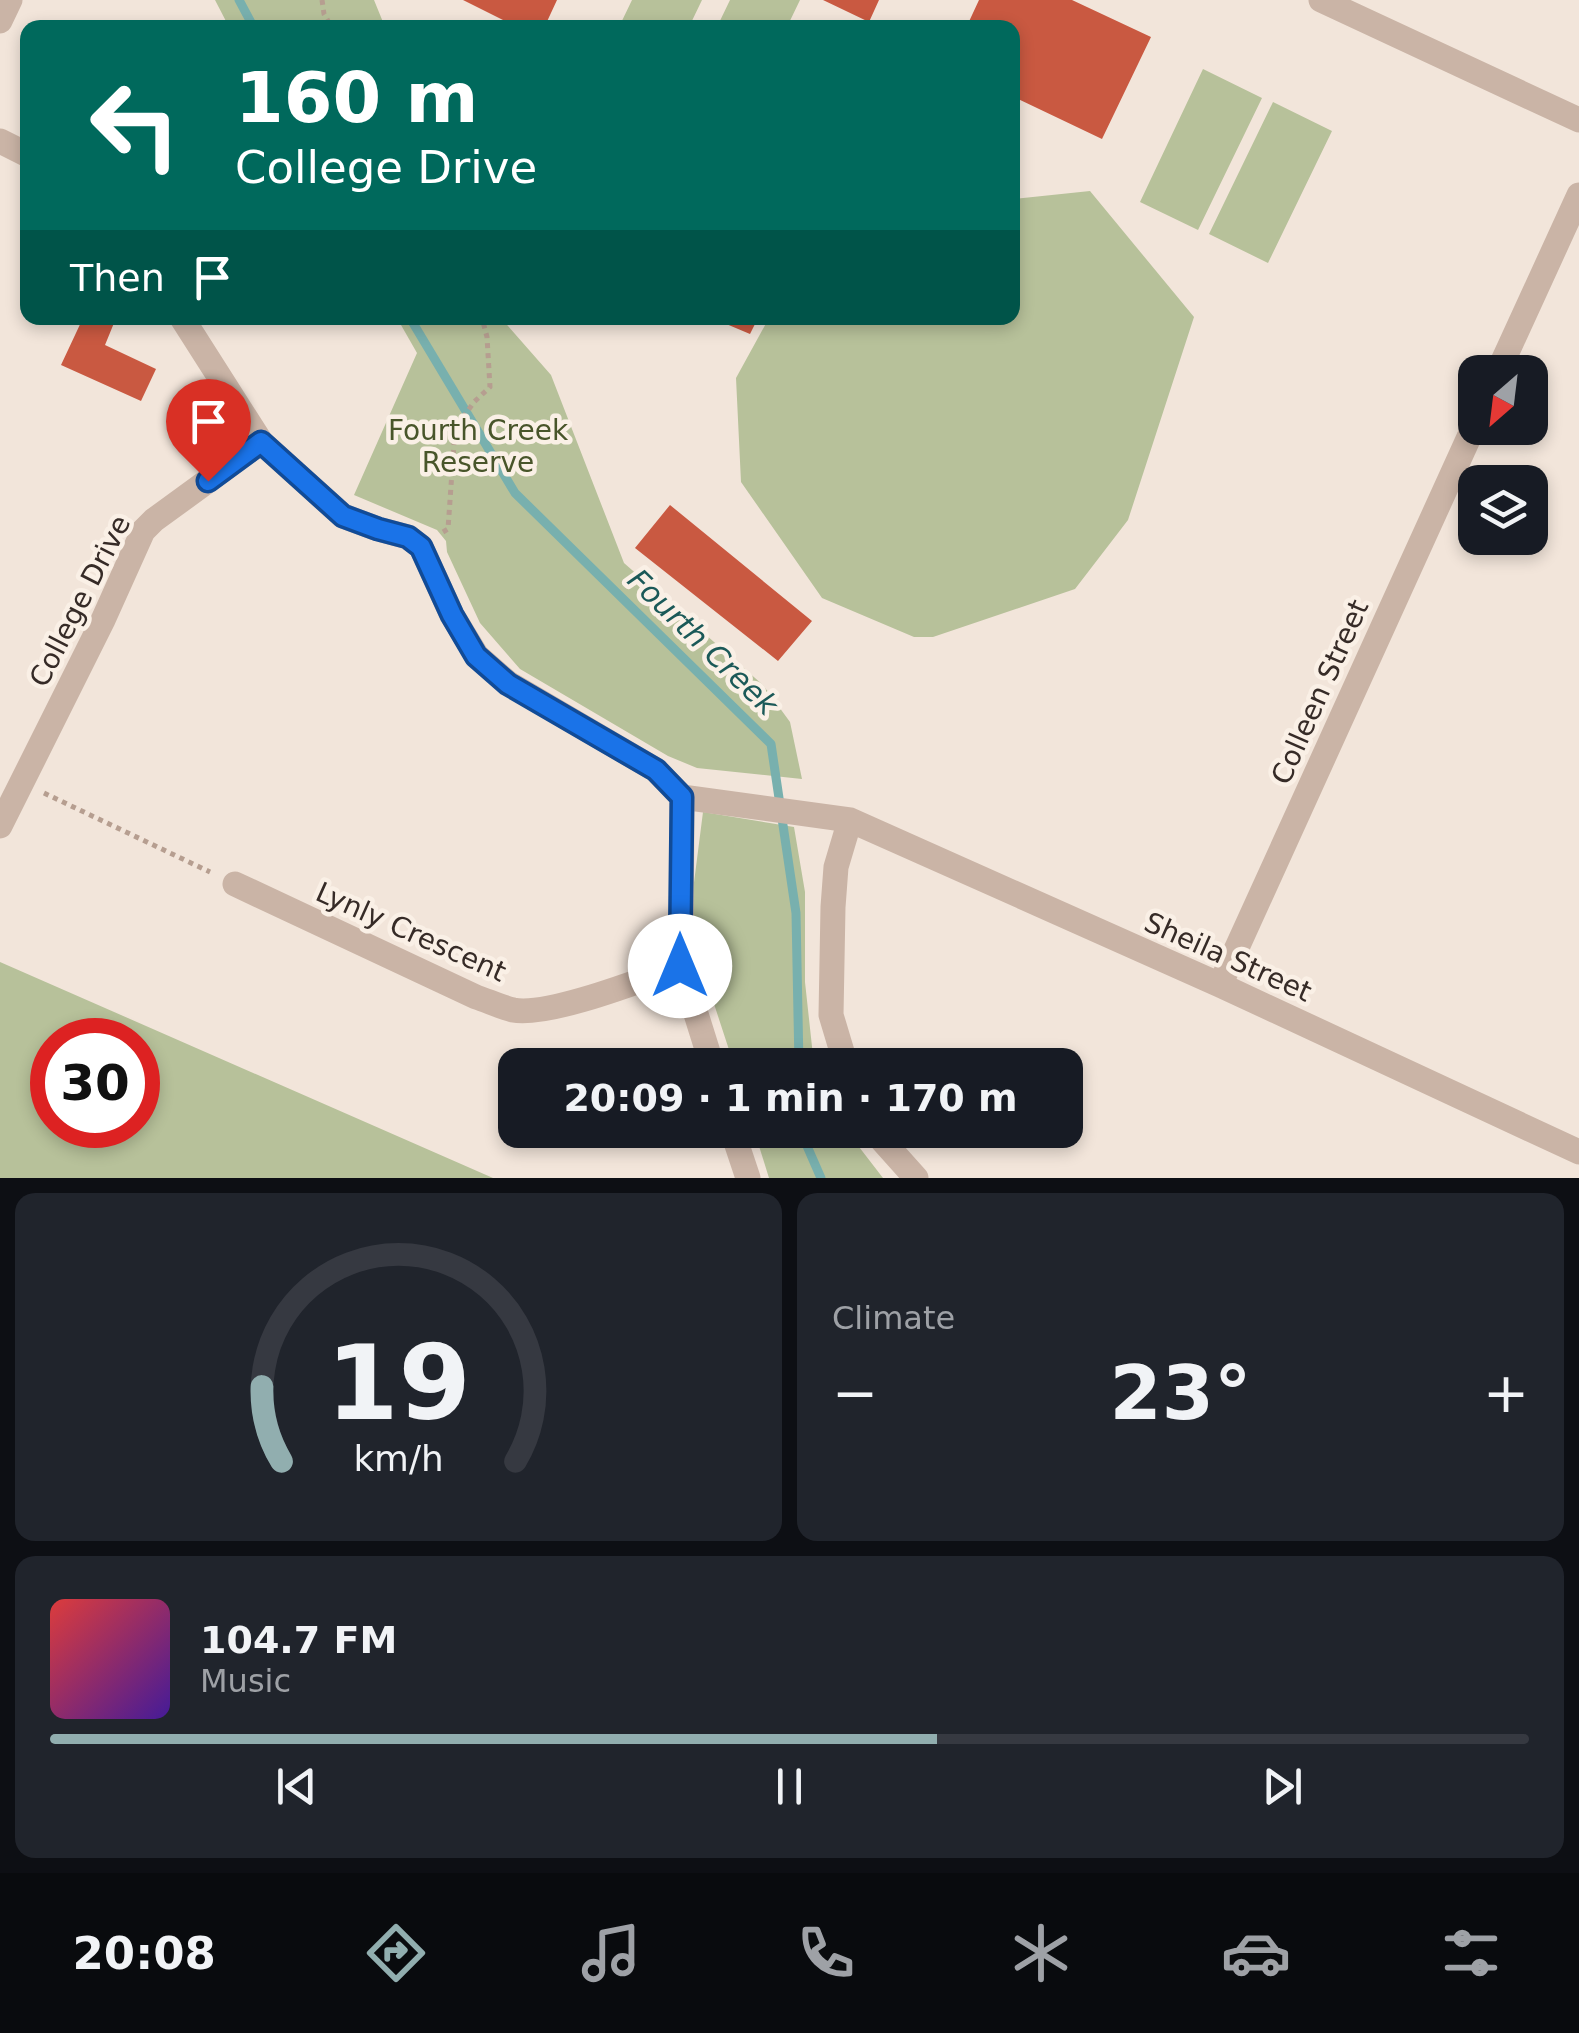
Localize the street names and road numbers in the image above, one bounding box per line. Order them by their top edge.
street label: College Drive [23,510,137,692]
street label: Colleen Street [1265,595,1375,789]
street label: Lynly Crescent [311,875,511,989]
street label: Sheila Street [1139,905,1317,1009]

